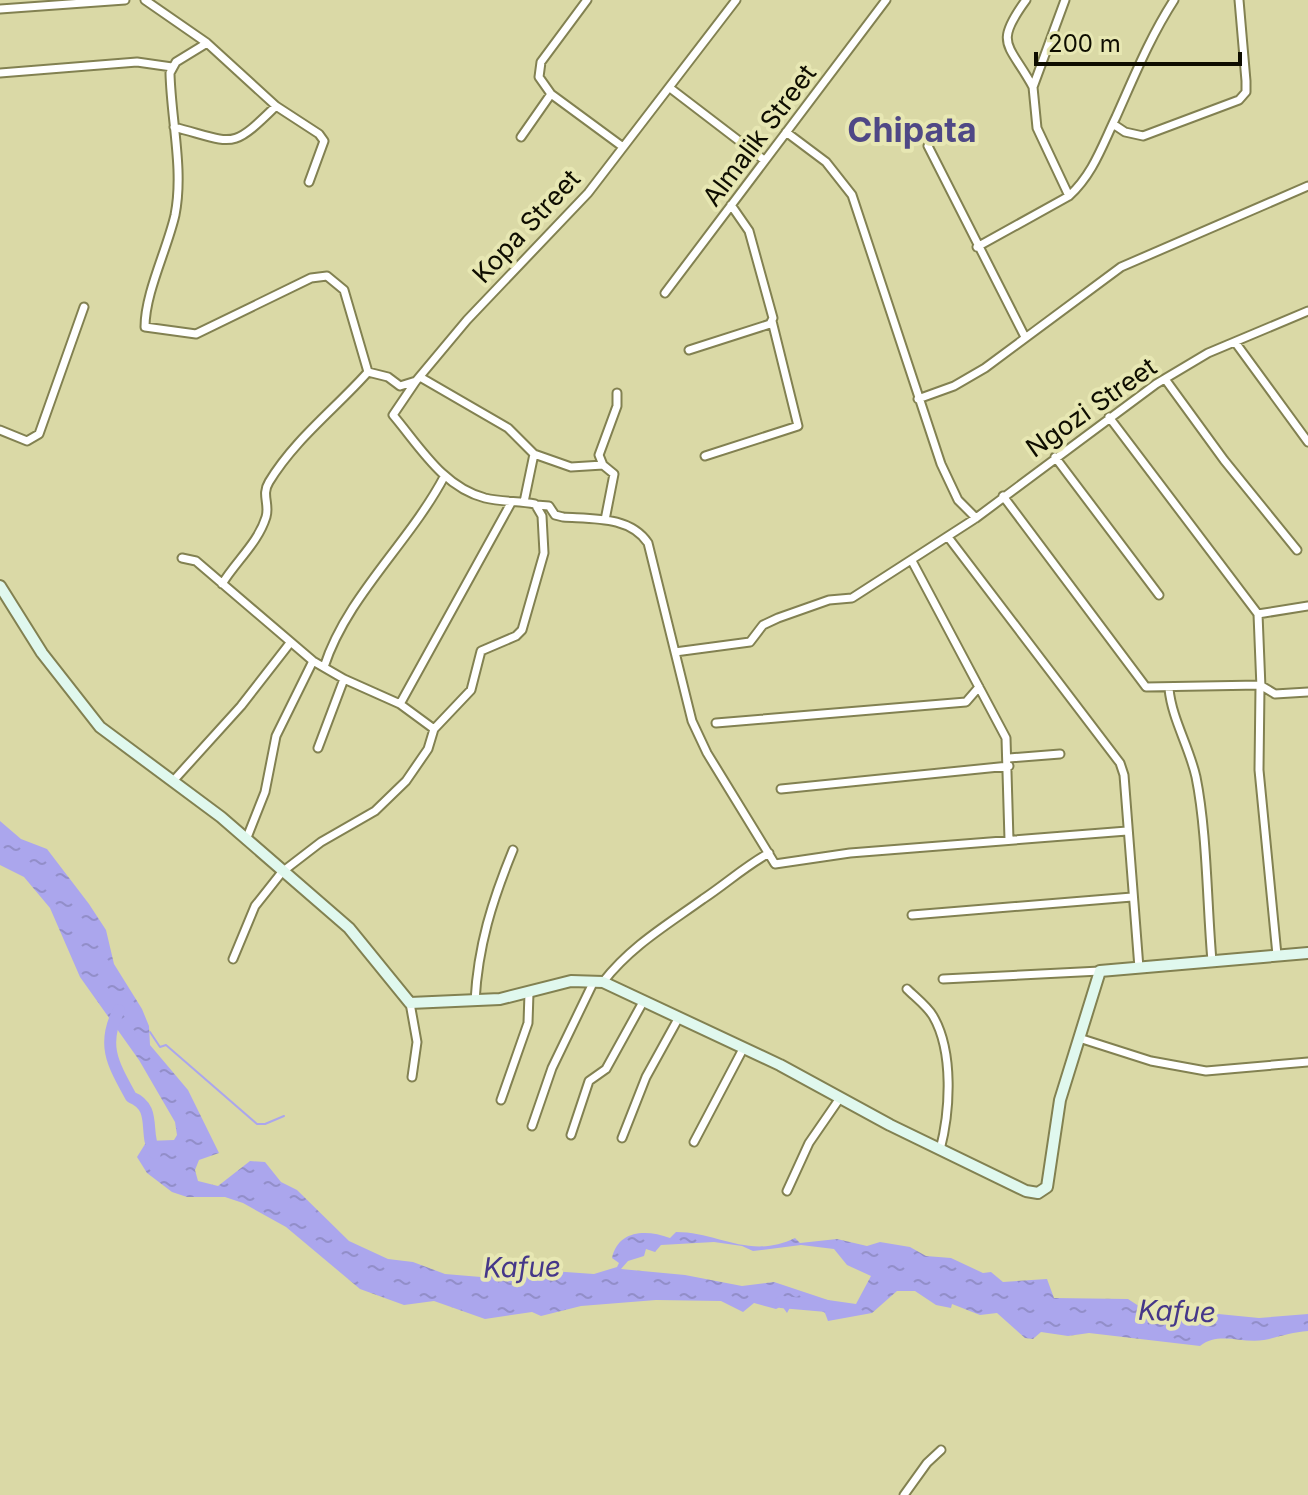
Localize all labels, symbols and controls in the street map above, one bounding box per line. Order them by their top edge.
scale bar [1036,16,1240,66]
text: 200 m [1048,29,1121,58]
street label: Almalik Street [696,58,822,212]
district label: Chipata [847,109,977,150]
street label: Kopa Street [466,163,586,289]
street label: Ngozi Street [1020,351,1162,463]
water label: Kafue [483,1249,561,1285]
water label: Kafue [1137,1293,1217,1329]

